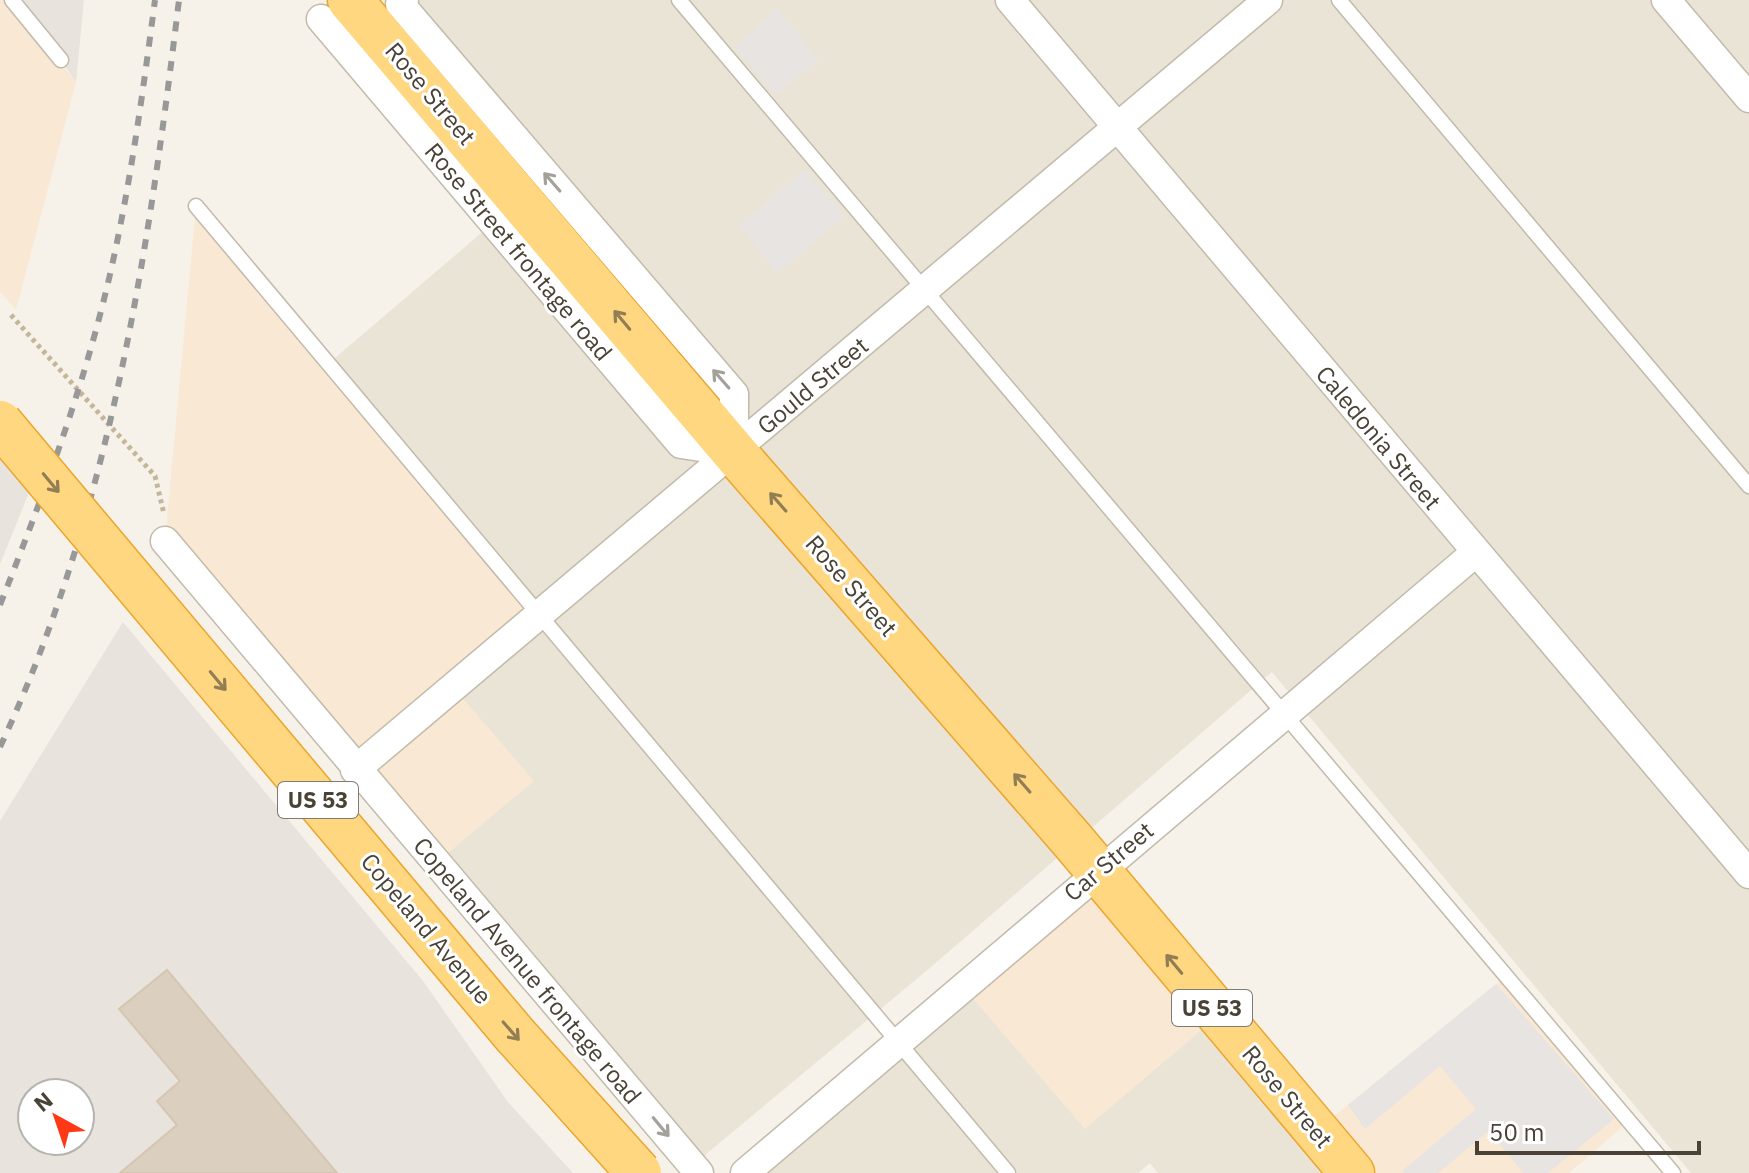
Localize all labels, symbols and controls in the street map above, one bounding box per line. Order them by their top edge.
street label: Rose Street [378,35,483,151]
street label: Rose Street frontage road [418,136,620,367]
one-way arrow [543,172,561,192]
one-way arrow [613,310,631,331]
street label: Gould Street [750,329,875,441]
street label: Caledonia Street [1309,359,1448,516]
one-way arrow [712,369,730,390]
one-way arrow [42,472,60,492]
one-way arrow [769,493,787,513]
street label: Rose Street [799,528,905,643]
one-way arrow [209,671,227,691]
one-way arrow [1013,773,1031,793]
road number: US 53 [278,782,358,818]
street label: Car Street [1057,814,1160,908]
street label: Copeland Avenue frontage road [407,830,649,1110]
street label: Copeland Avenue [354,846,499,1011]
one-way arrow [1165,954,1183,975]
road number: US 53 [1172,990,1252,1026]
one-way arrow [502,1020,520,1040]
street label: Rose Street [1235,1038,1340,1154]
north arrow [16,1077,96,1157]
text: N [27,1085,58,1118]
scale bar [1477,1105,1699,1155]
text: 50 m [1489,1116,1544,1148]
one-way arrow [651,1117,669,1137]

